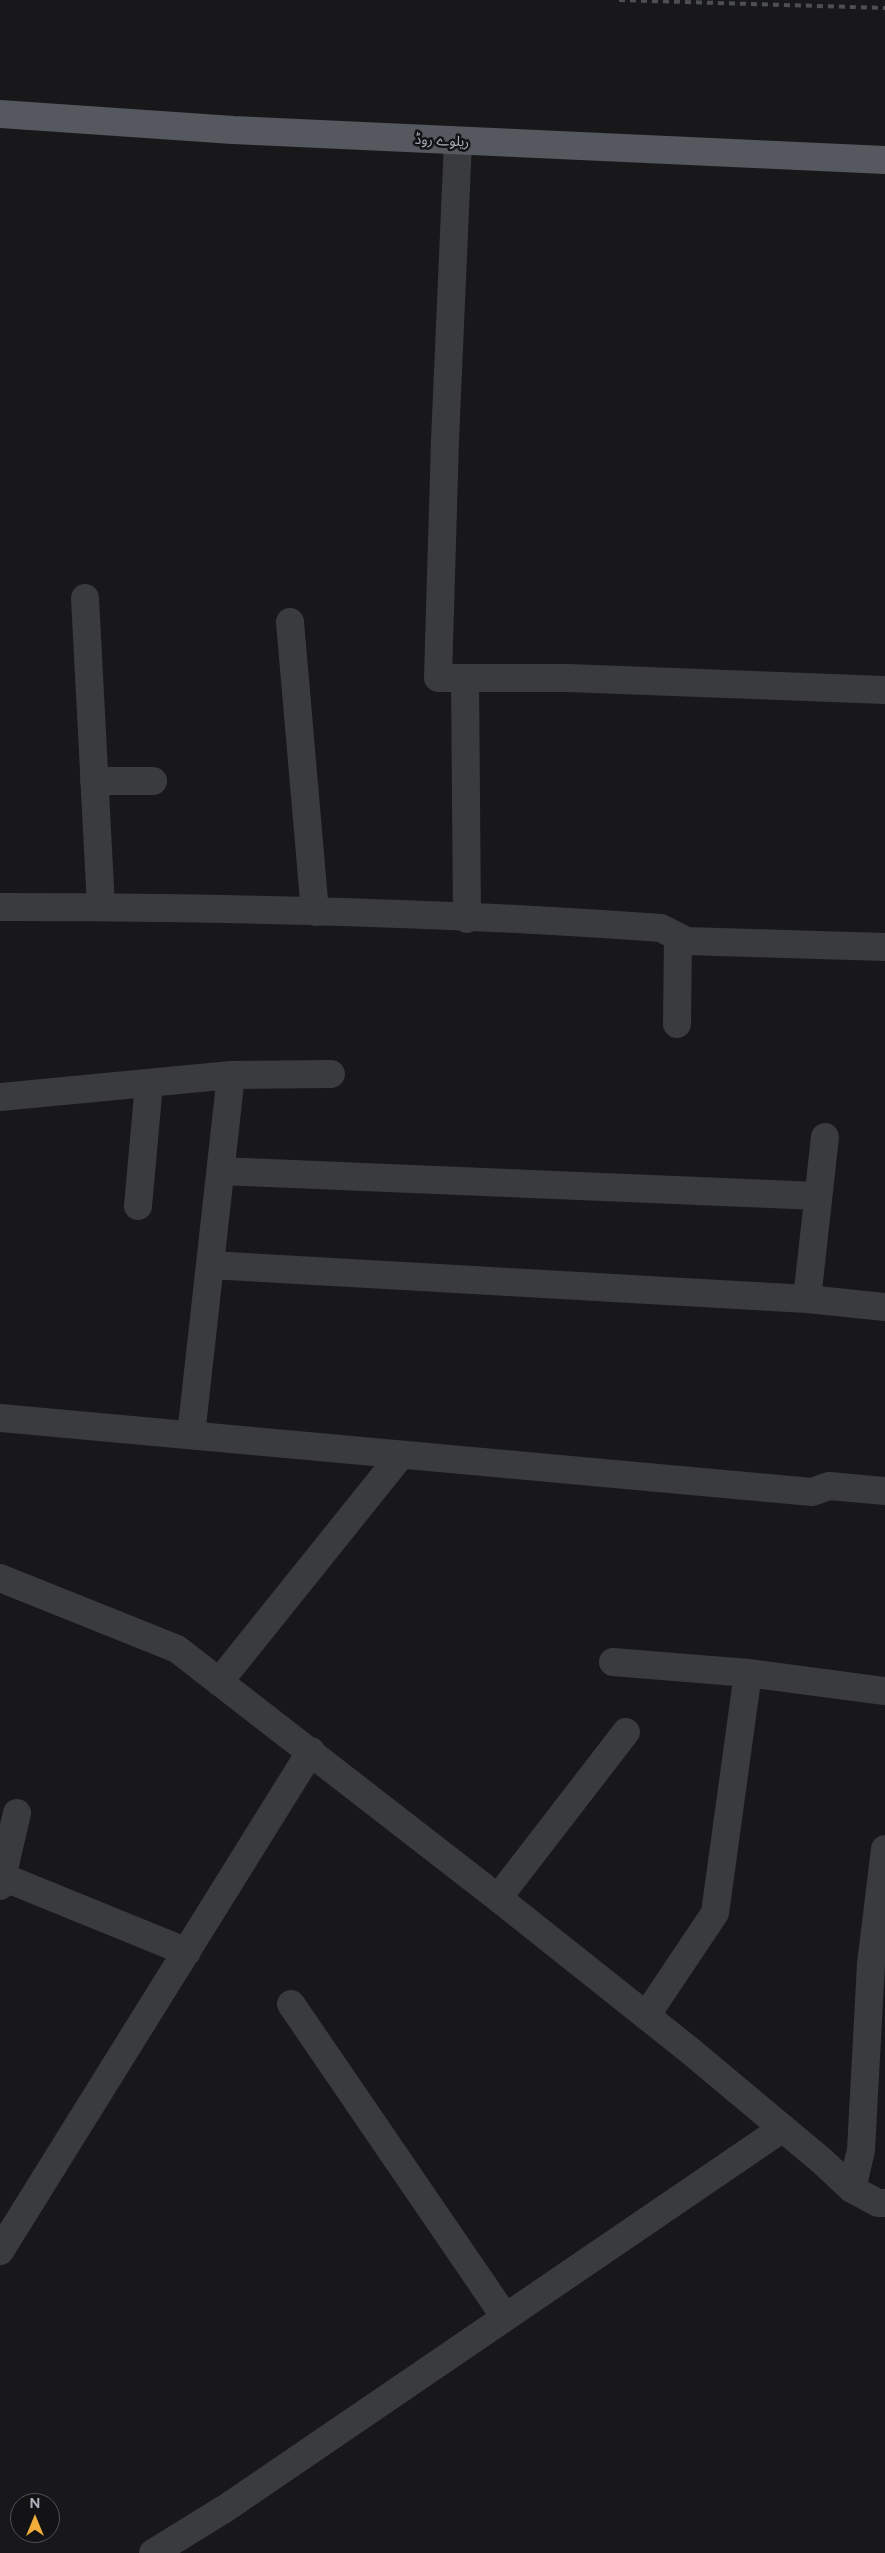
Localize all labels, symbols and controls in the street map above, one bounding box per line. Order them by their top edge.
street label: ریلوے روڈ [414,131,470,151]
north arrow [10,2493,60,2543]
text: N [30,2495,40,2512]

